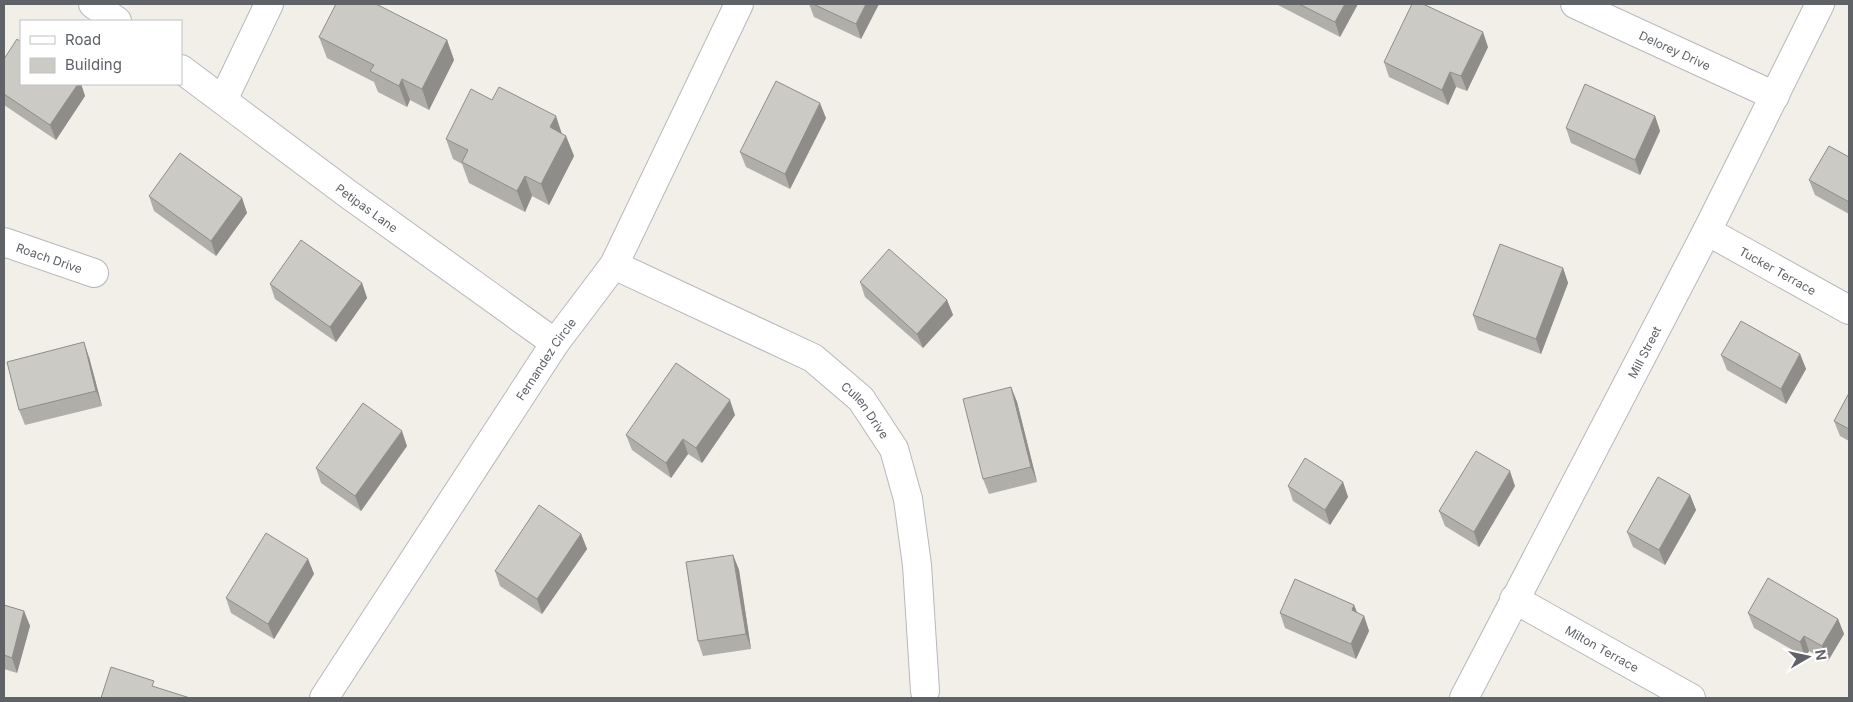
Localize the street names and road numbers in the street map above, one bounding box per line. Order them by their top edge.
street label: Delorey Drive [1637,27,1713,73]
street label: Petipas Lane [333,180,401,235]
street label: Roach Drive [14,239,84,276]
street label: Tucker Terrace [1737,243,1819,298]
street label: Fernandez Circle [512,315,579,403]
street label: Mill Street [1624,323,1664,381]
street label: Cullen Drive [838,378,892,441]
street label: Milton Terrace [1563,622,1642,675]

